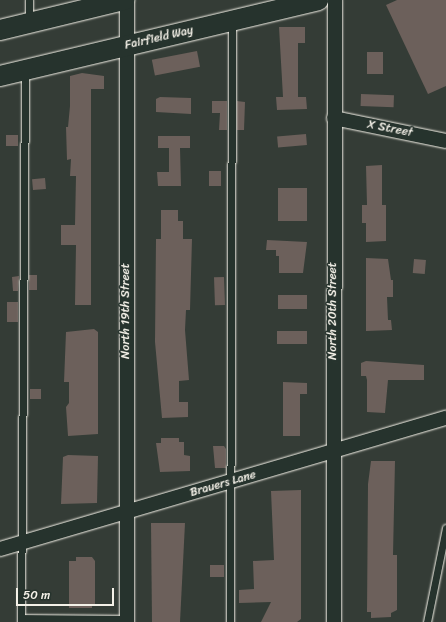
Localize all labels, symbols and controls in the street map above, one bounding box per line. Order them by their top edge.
street label: Fairfield Way [123,23,195,53]
street label: X Street [366,118,414,140]
street label: North 20th Street [326,262,340,360]
street label: North 19th Street [119,263,133,359]
street label: Brauers Lane [188,468,258,500]
scale bar [18,580,116,606]
text: 50 m [23,584,50,606]

